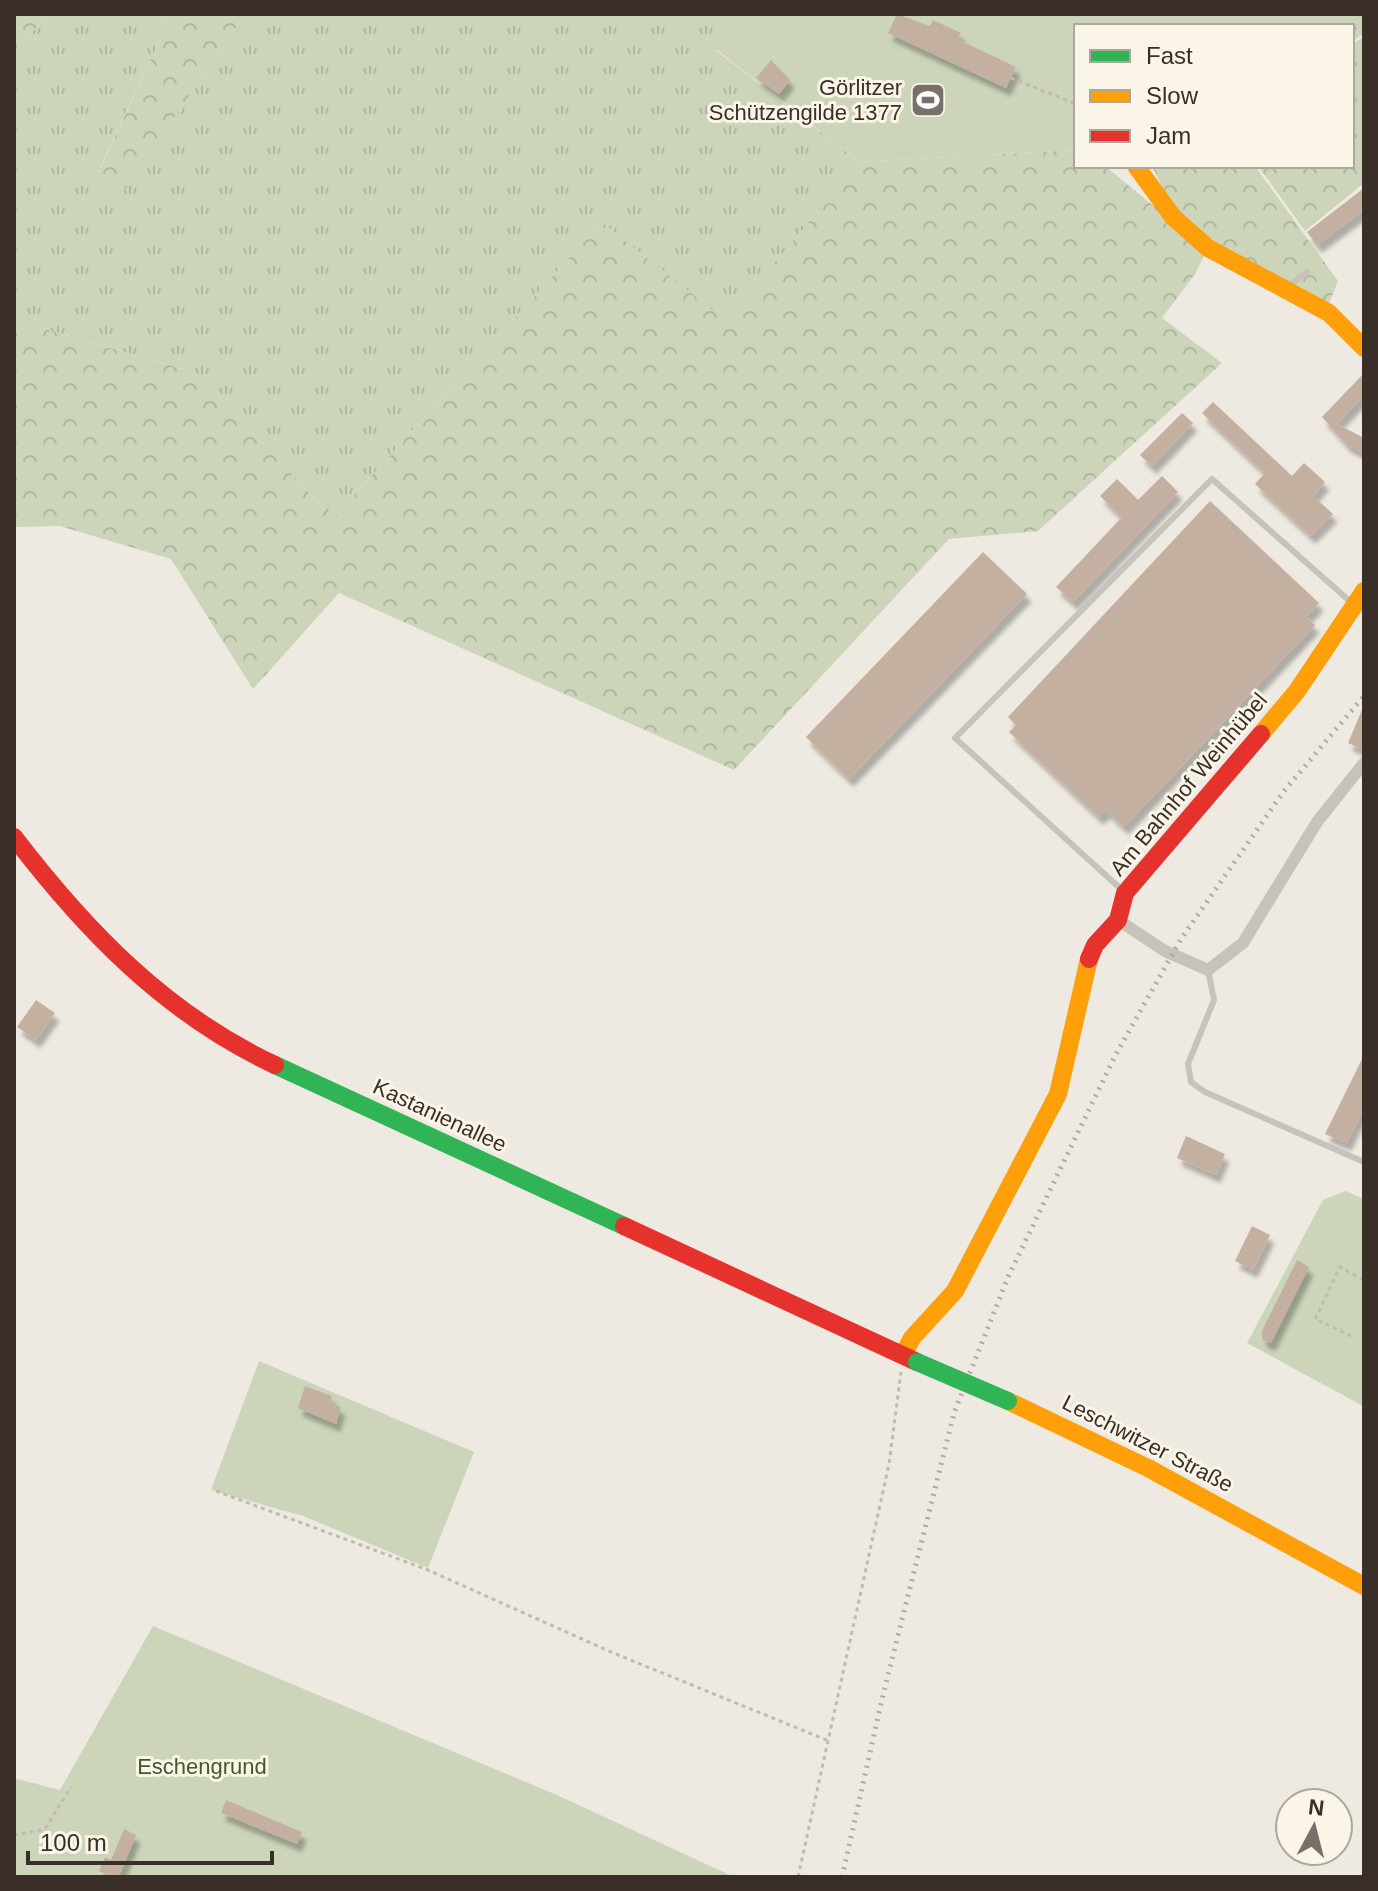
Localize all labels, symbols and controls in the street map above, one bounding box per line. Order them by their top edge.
legend [1074,24,1354,168]
text: Fast [1146,42,1193,69]
place label: Görlitzer Schützengilde 1377 [709,75,902,125]
sports icon: Görlitzer Schützengilde 1377 [909,81,947,119]
text: Slow [1146,82,1199,109]
text: Jam [1146,122,1191,149]
street label: Am Bahnhof Weinhübel [1105,688,1272,881]
street label: Kastanienallee [369,1074,510,1157]
street label: Leschwitzer Straße [1058,1390,1237,1497]
park label: Eschengrund [137,1754,267,1779]
north arrow [1274,1787,1354,1867]
text: N [1307,1794,1326,1821]
scale bar [28,1815,272,1865]
text: 100 m [40,1829,107,1856]

